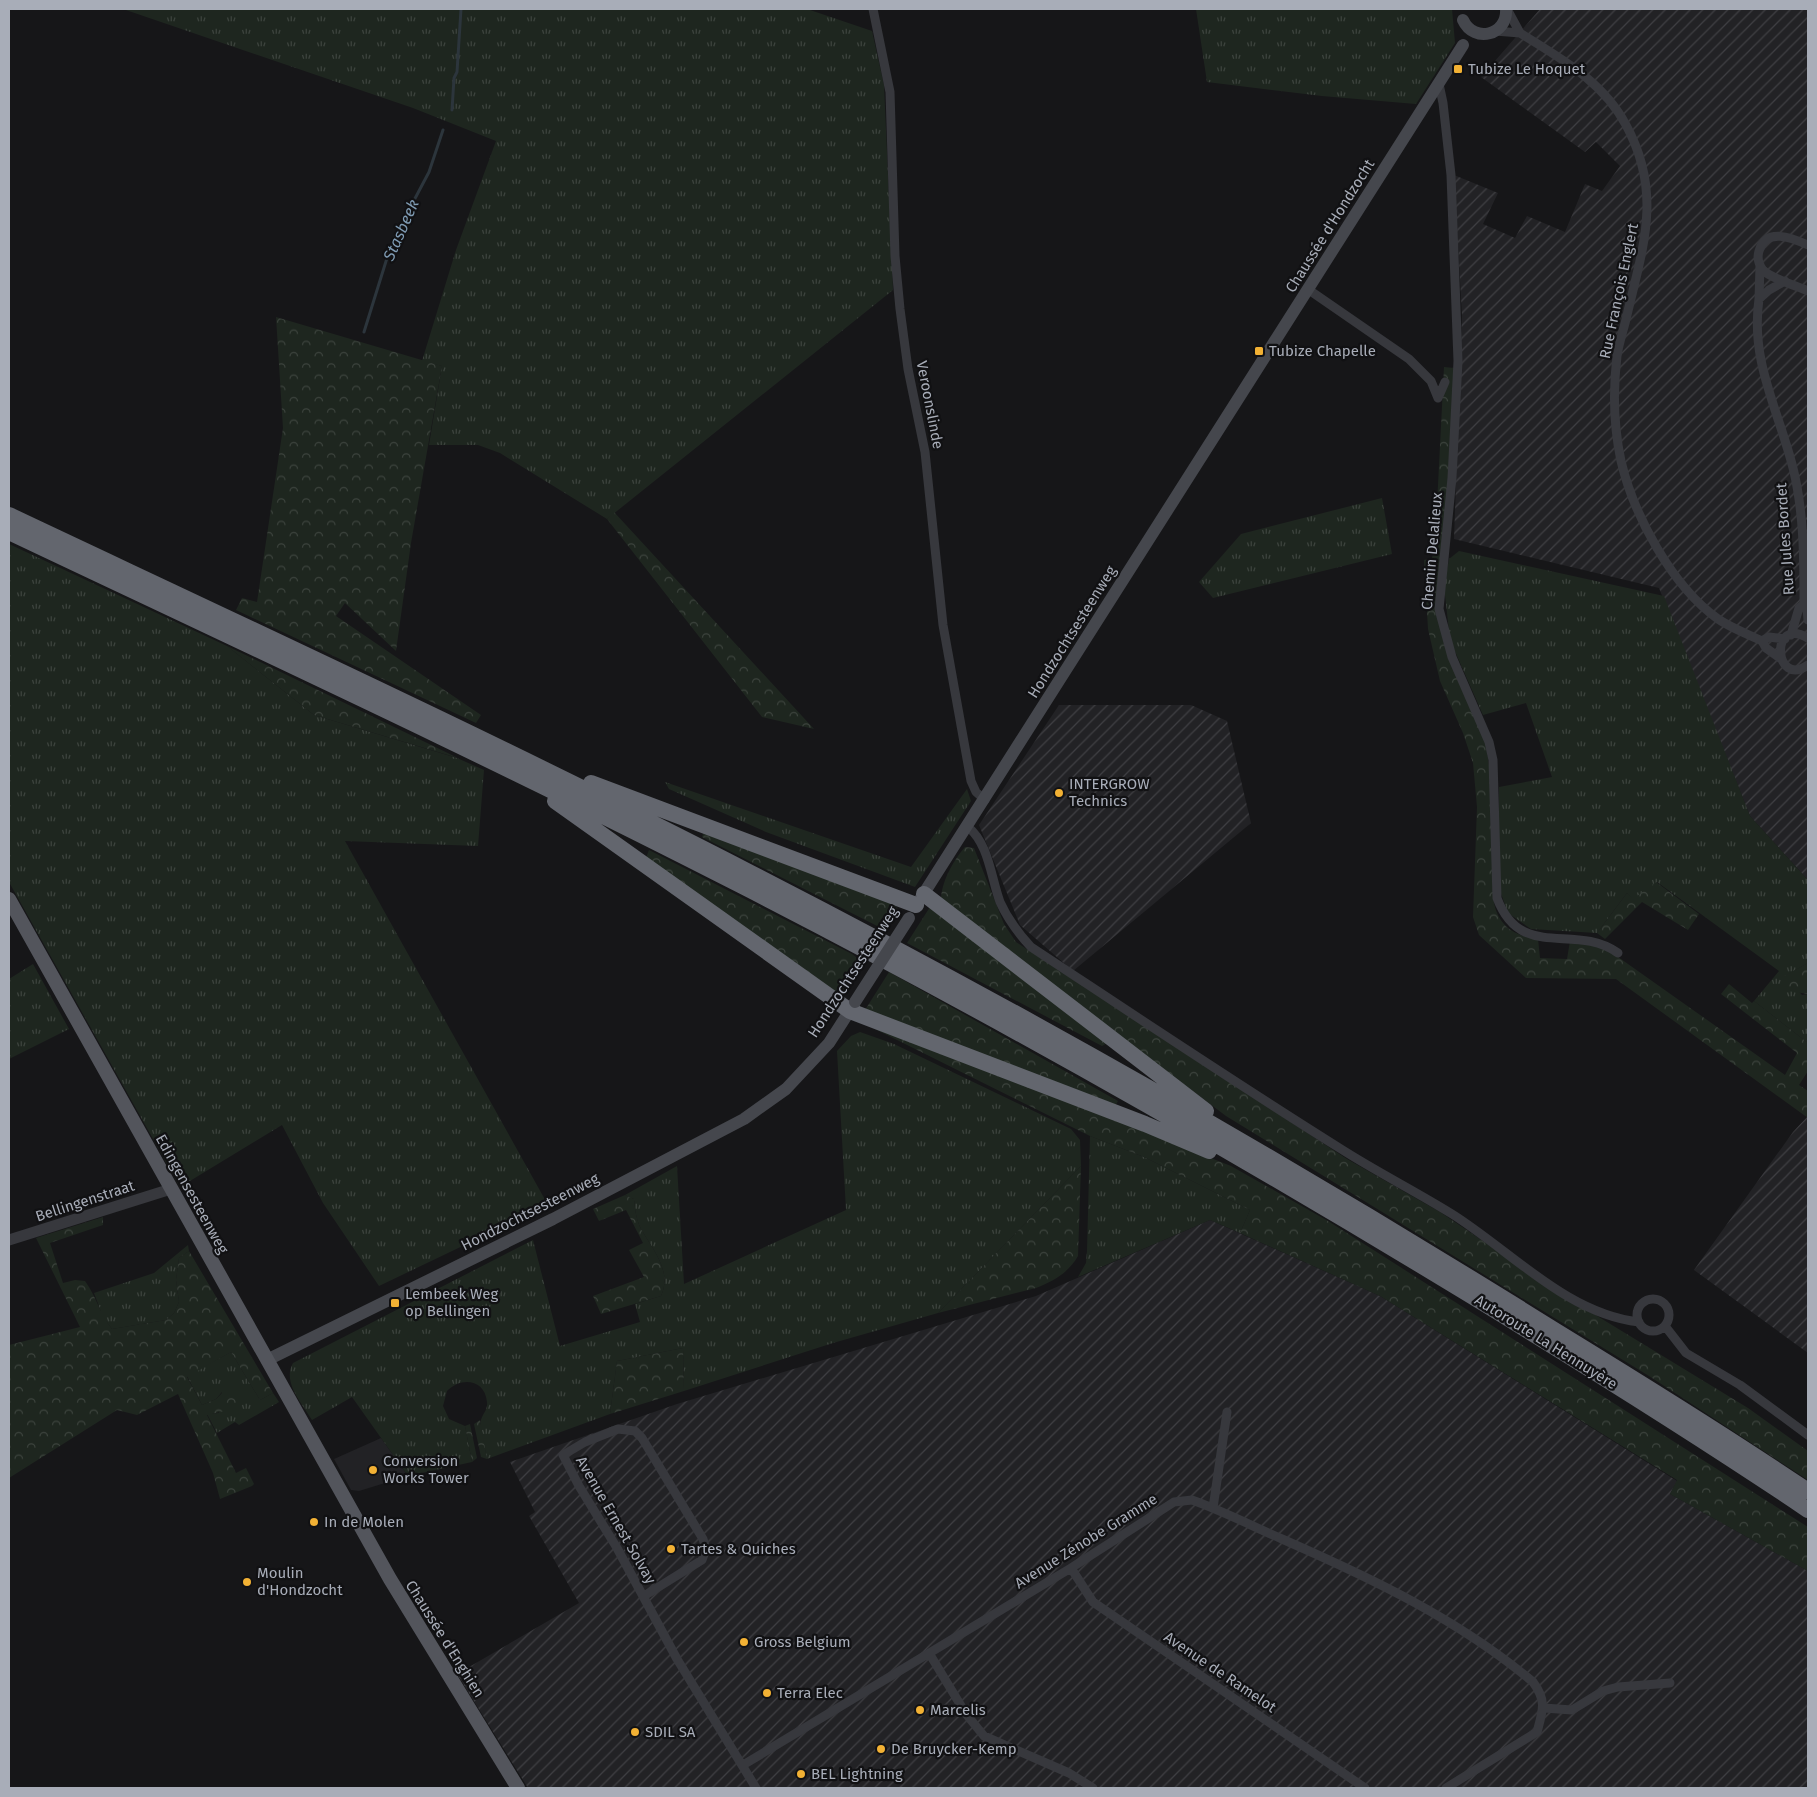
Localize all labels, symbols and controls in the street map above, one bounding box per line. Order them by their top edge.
place label: Tubize Le Hoquet [1468,60,1586,78]
marker: Tubize Le Hoquet [1452,63,1464,75]
street label: Chaussée d'Hondzocht [1282,156,1379,296]
water label: Stasbeek [379,196,423,264]
street label: Rue François Englert [1596,221,1642,360]
place label: Tubize Chapelle [1269,342,1376,360]
marker: Tubize Chapelle [1253,345,1265,357]
street label: Veroonslinde [913,359,947,451]
street label: Rue Jules Bordet [1772,482,1798,596]
street label: Chemin Delalieux [1418,491,1446,611]
street label: Hondzochtsesteenweg [1024,562,1120,701]
place label: INTERGROW Technics [1069,775,1150,810]
marker: INTERGROW Technics [1053,787,1065,799]
street label: Hondzochtsesteenweg [804,903,902,1041]
street label: Edingensesteenweg [152,1131,232,1257]
street label: Hondzochtsesteenweg [458,1169,602,1255]
street label: Bellingenstraat [33,1176,137,1225]
place label: Lembeek Weg op Bellingen [405,1285,498,1320]
street label: Autoroute La Hennuyère [1471,1291,1621,1393]
marker: Lembeek Weg op Bellingen [389,1297,401,1309]
place label: Conversion Works Tower [383,1452,469,1487]
street label: Avenue Ernest Solvay [572,1453,660,1588]
marker: Conversion Works Tower [367,1464,379,1476]
street label: Avenue Zénobe Gramme [1011,1490,1161,1592]
place label: In de Molen [324,1513,404,1531]
marker: In de Molen [308,1516,320,1528]
place label: Tartes & Quiches [681,1540,796,1558]
marker: Tartes & Quiches [665,1543,677,1555]
place label: Moulin d'Hondzocht [257,1564,343,1599]
marker: Moulin d'Hondzocht [241,1576,253,1588]
street label: Chaussée d'Enghien [402,1577,488,1701]
street label: Avenue de Ramelot [1160,1628,1280,1717]
place label: Gross Belgium [754,1633,851,1651]
marker: Gross Belgium [738,1636,750,1648]
place label: Terra Elec [777,1684,843,1702]
marker: Terra Elec [761,1687,773,1699]
place label: Marcelis [930,1701,986,1719]
marker: Marcelis [914,1704,926,1716]
place label: SDIL SA [645,1723,696,1741]
marker: SDIL SA [629,1726,641,1738]
place label: De Bruycker-Kemp [891,1740,1017,1758]
marker: De Bruycker-Kemp [875,1743,887,1755]
place label: BEL Lightning [811,1765,903,1783]
marker: BEL Lightning [795,1768,807,1780]

